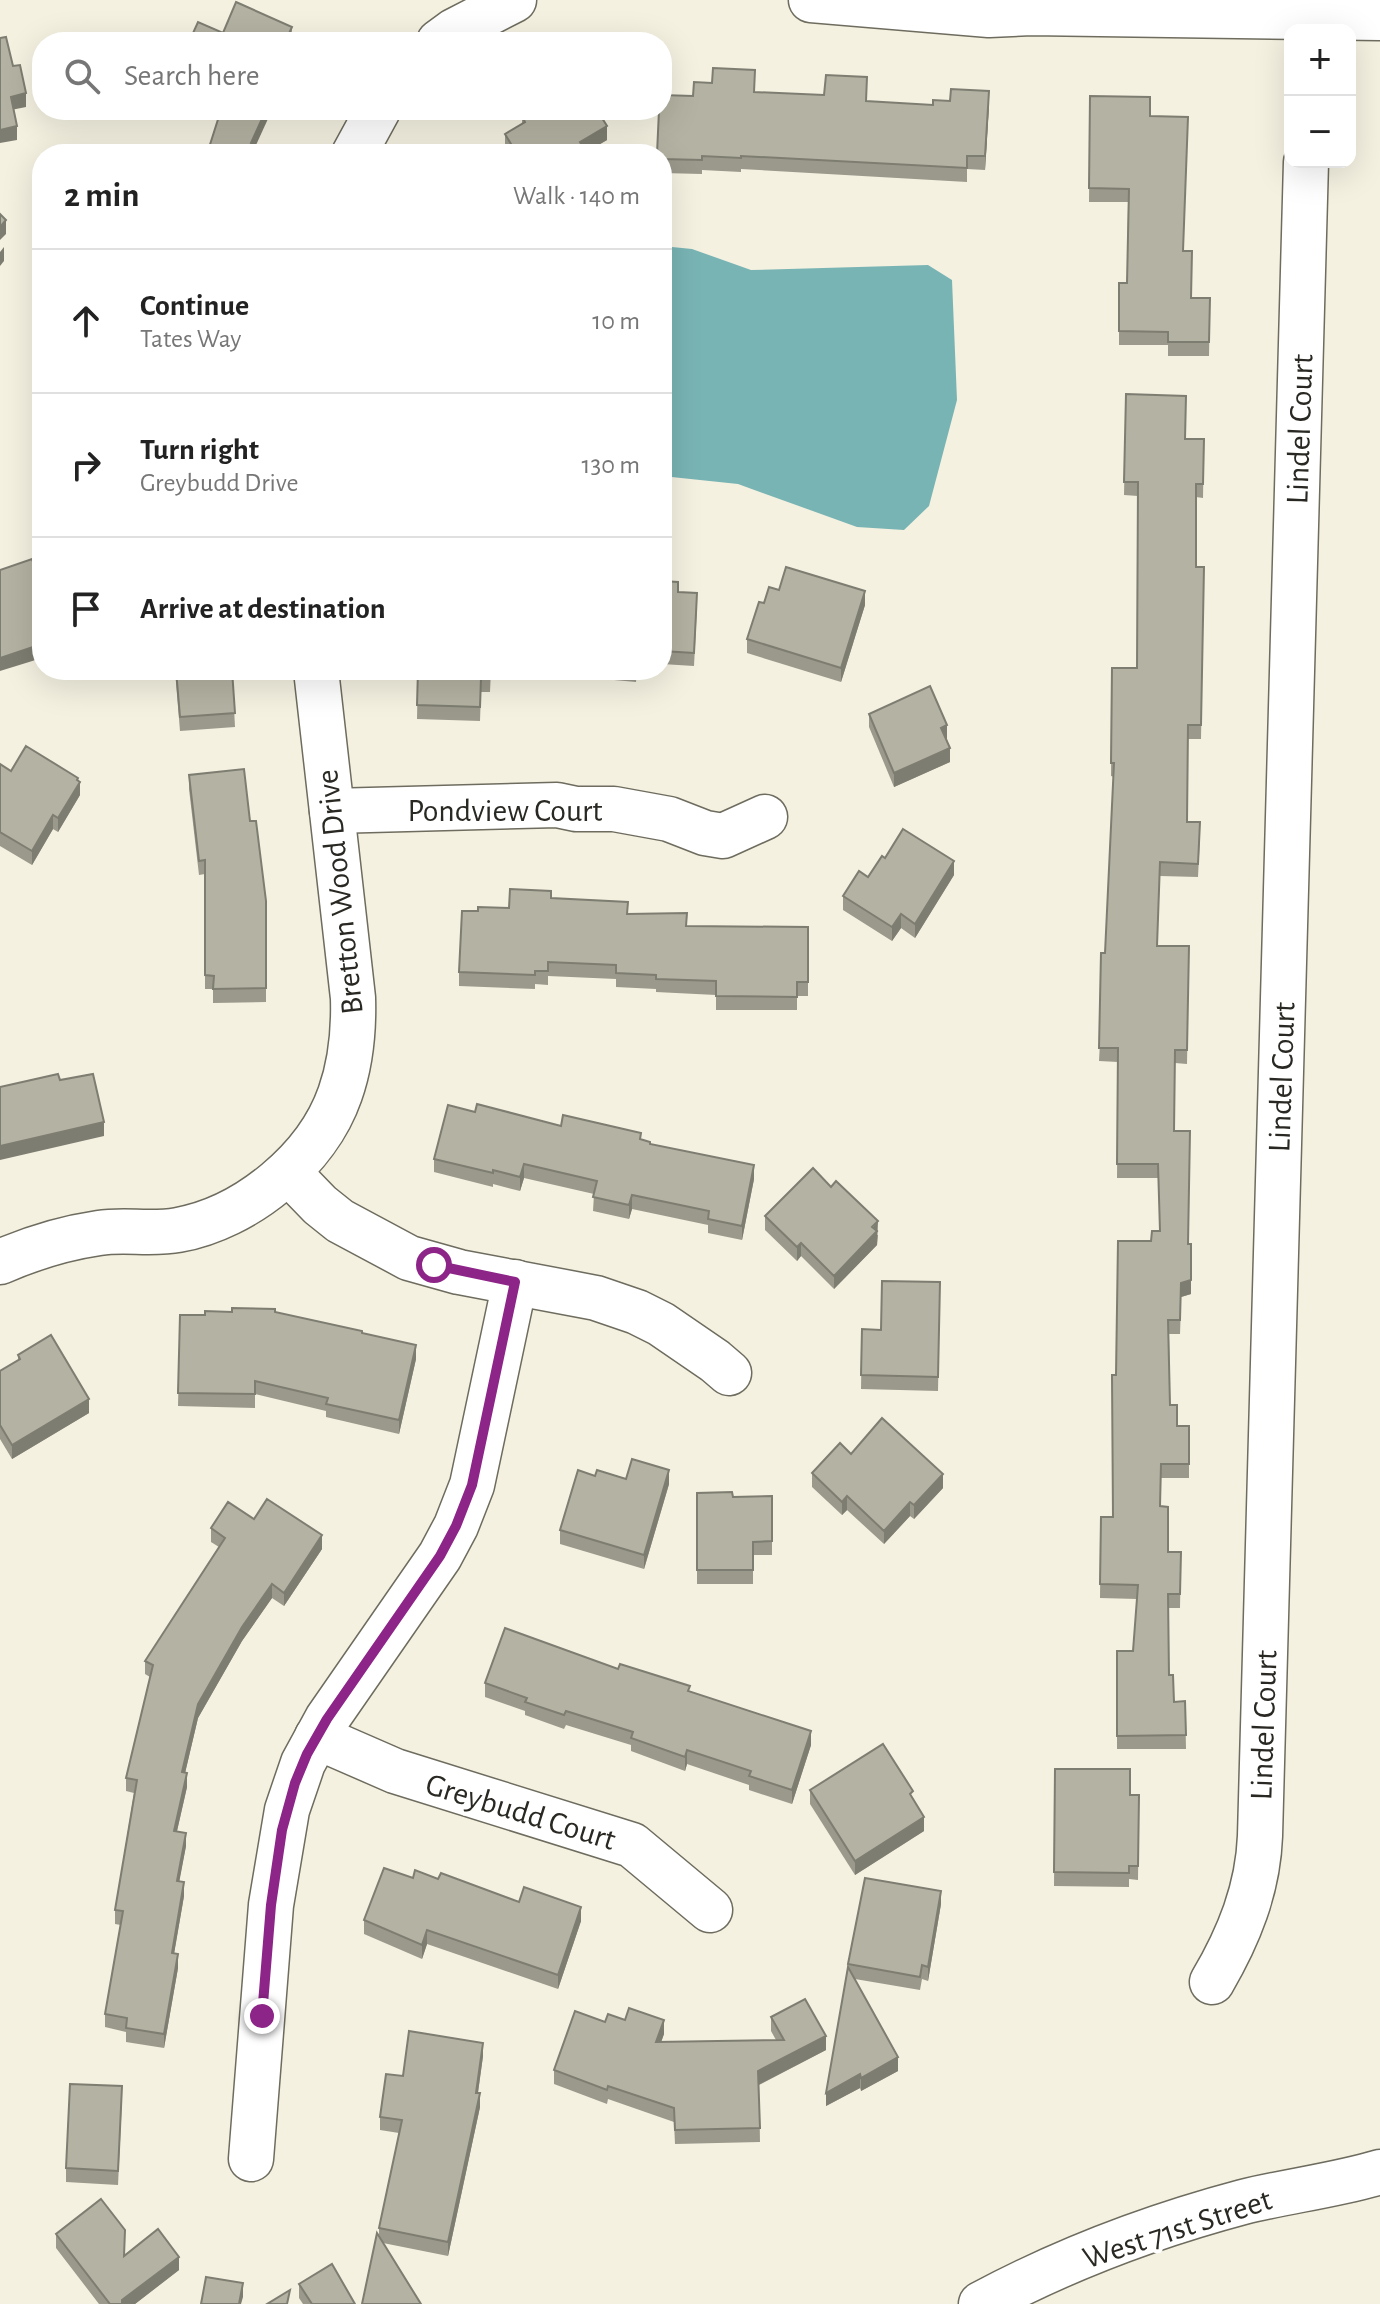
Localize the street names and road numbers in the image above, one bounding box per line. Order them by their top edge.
street label: Lindel Court [1281,353,1319,505]
street label: Bretton Wood Drive [311,768,369,1016]
street label: Pondview Court [408,795,602,827]
street label: Lindel Court [1263,1001,1301,1153]
street label: Lindel Court [1245,1649,1283,1801]
street label: Greybudd Court [422,1768,619,1856]
street label: West 71st Street [1079,2183,1276,2274]

